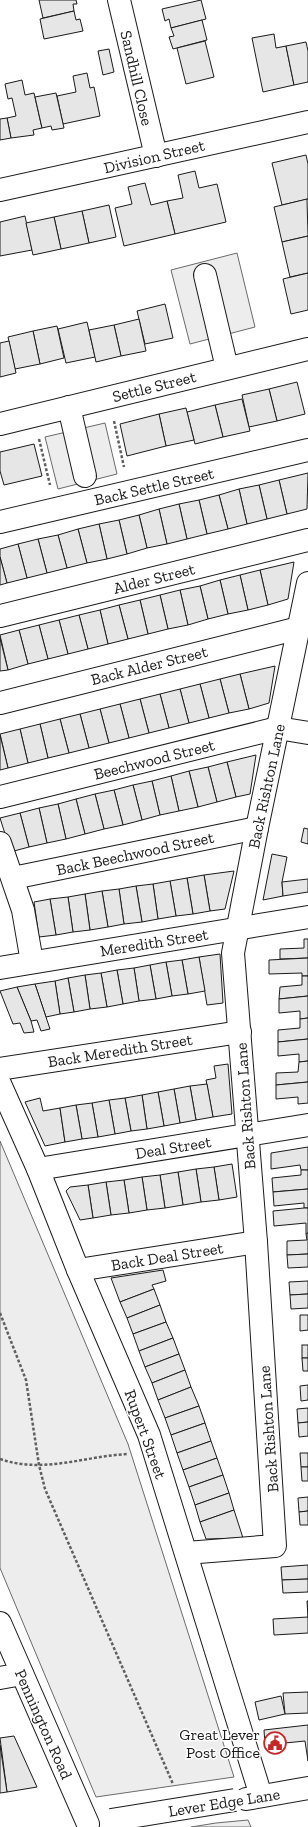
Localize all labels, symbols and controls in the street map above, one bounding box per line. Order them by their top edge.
street label: Sandhill Close [116,29,157,128]
street label: Division Street [102,136,206,177]
street label: Settle Street [110,367,198,406]
street label: Back Settle Street [92,463,216,509]
street label: Alder Street [111,559,197,598]
street label: Back Alder Street [89,642,209,689]
street label: Back Rishton Lane [244,722,289,850]
street label: Beechwood Street [92,735,217,784]
street label: Back Beechwood Street [55,827,216,879]
street label: Meredith Street [99,925,210,960]
street label: Back Meredith Street [46,1030,194,1071]
street label: Back Rishton Lane [232,1042,259,1170]
street label: Deal Street [134,1132,212,1163]
street label: Back Deal Street [110,1238,225,1275]
street label: Back Rishton Lane [255,1365,282,1493]
street label: Rupert Street [121,1387,170,1481]
street label: Pennington Road [11,1666,76,1782]
place label: Great Lever Post Office [179,1725,260,1762]
public building icon: Great Lever Post Office [262,1730,288,1756]
street label: Lever Edge Lane [167,1784,281,1821]

